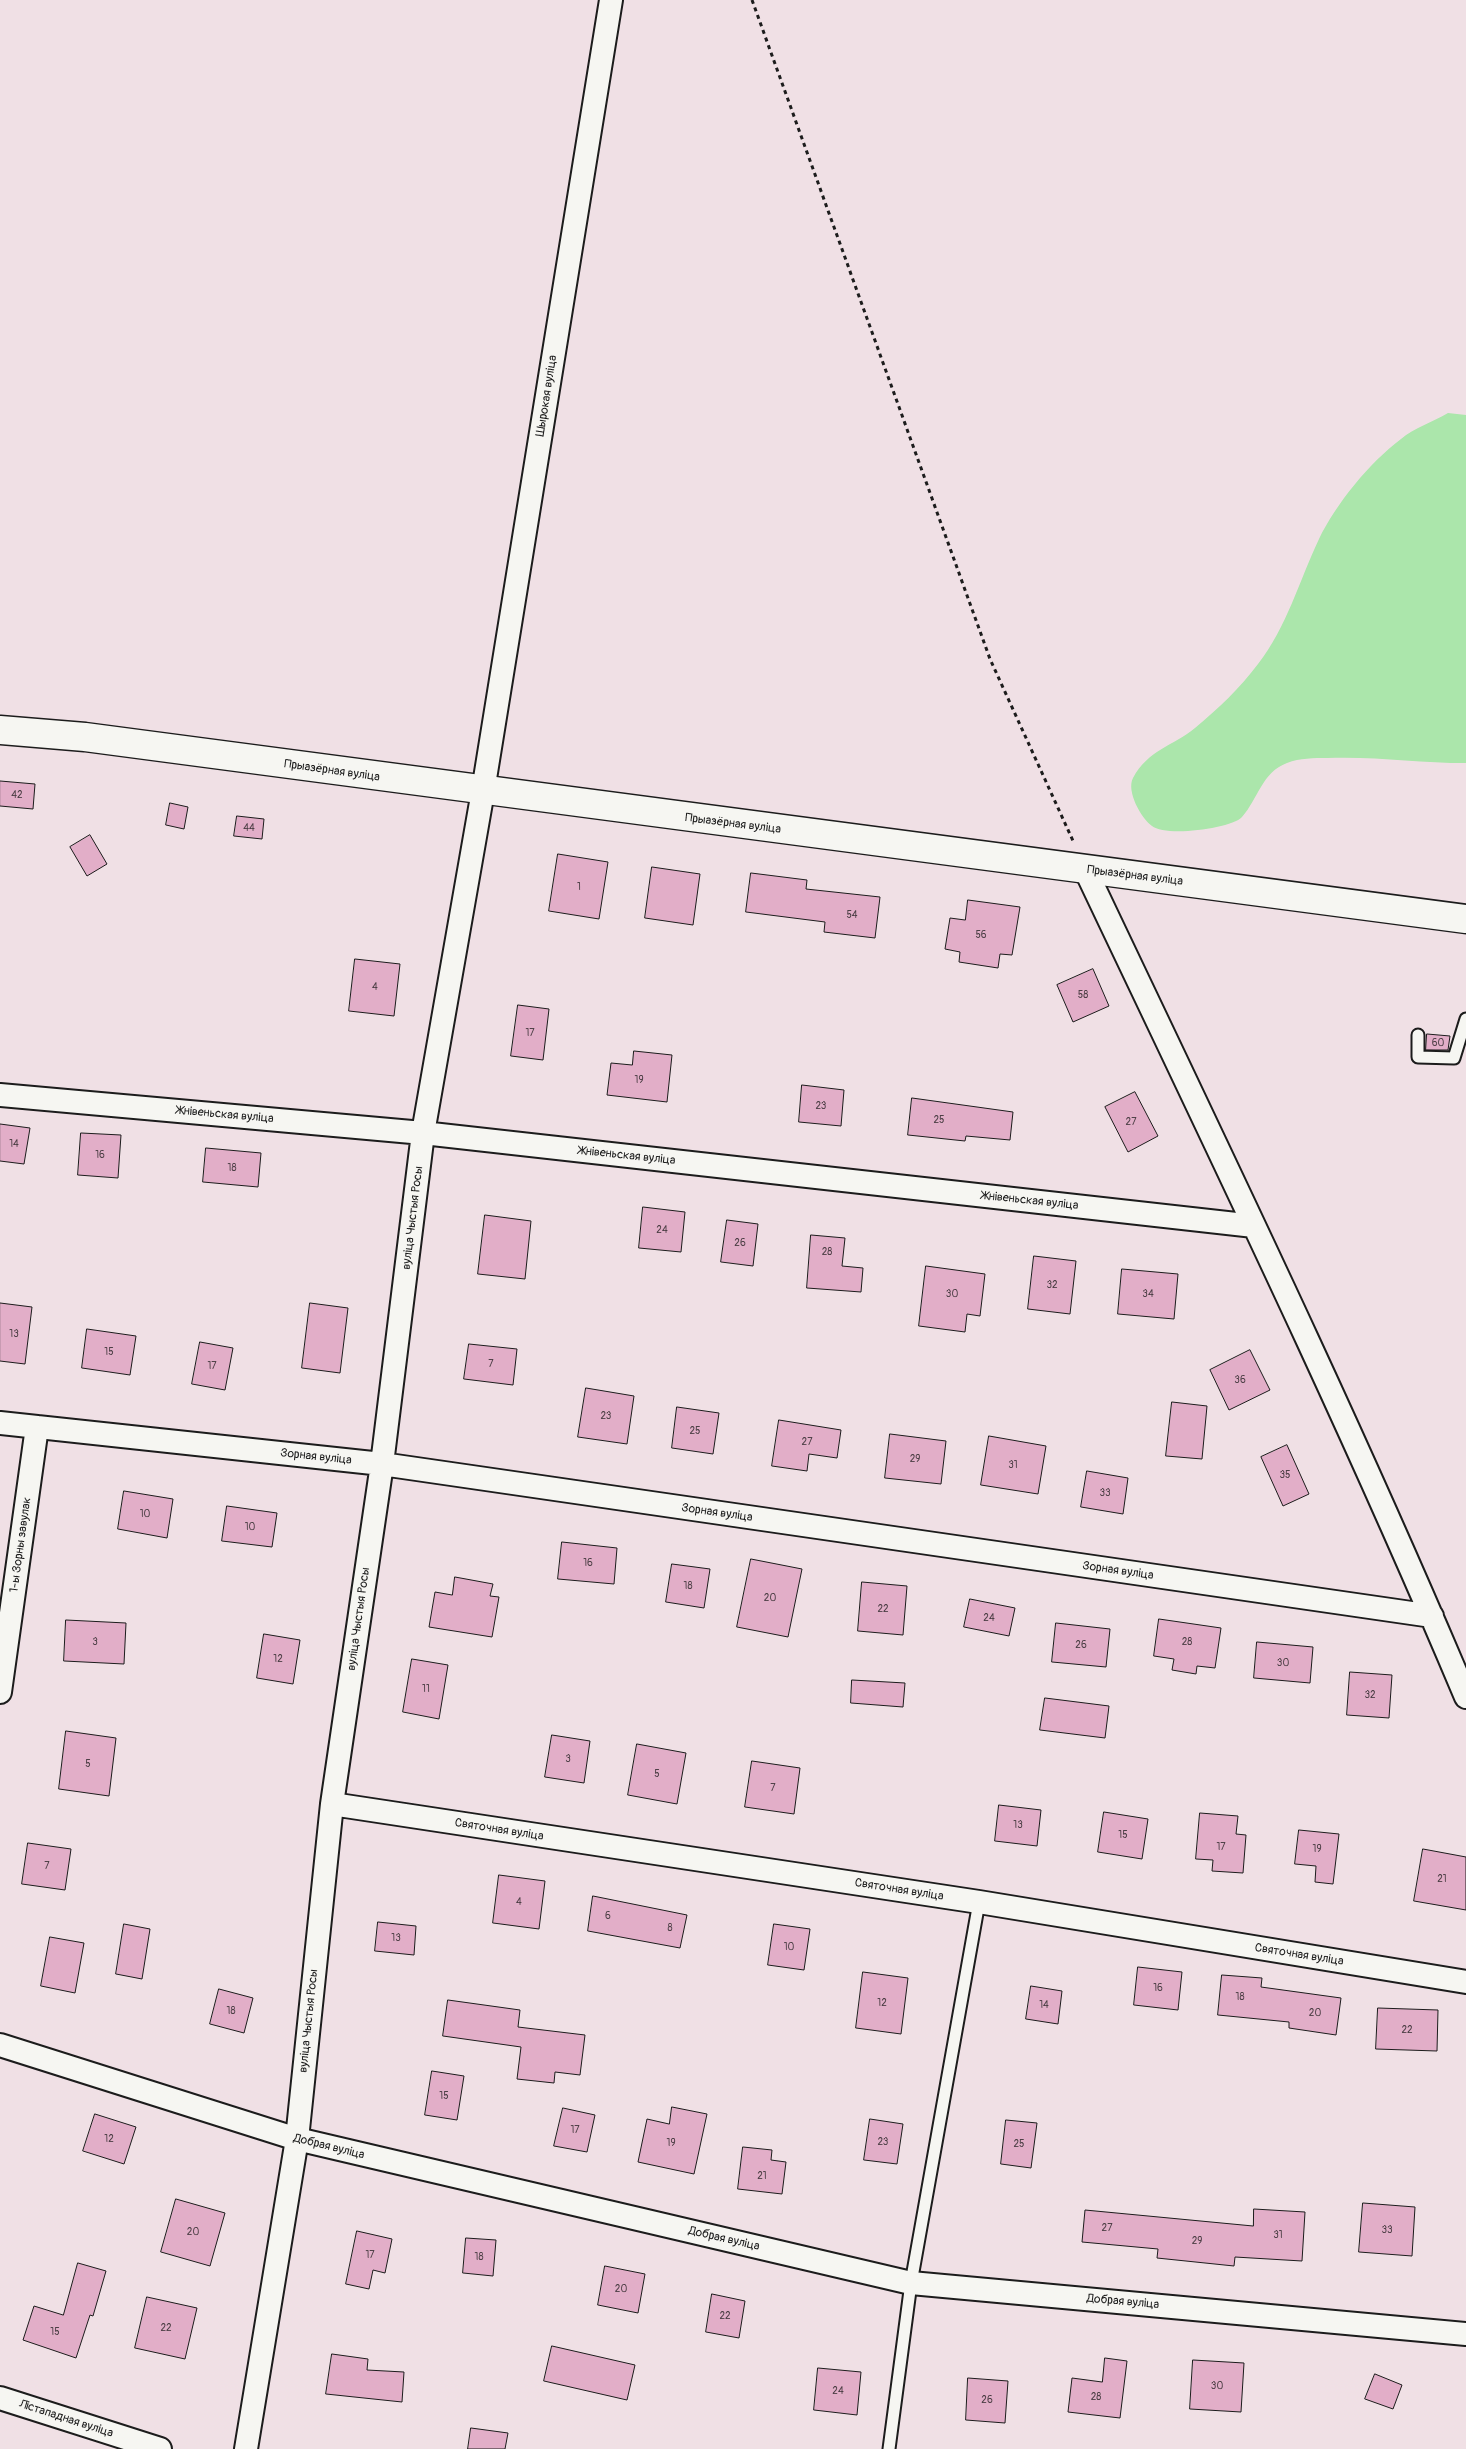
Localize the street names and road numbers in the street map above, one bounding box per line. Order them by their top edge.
street label: Шырокая вуліца [533,354,561,438]
street label: Прыазёрная вуліца [283,757,381,785]
street label: Прыазёрная вуліца [684,811,782,837]
street label: Прыазёрная вуліца [1086,863,1184,889]
street label: Жнівеньская вуліца [176,1104,274,1126]
street label: Жнівеньская вуліца [578,1144,676,1168]
street label: вуліца Чыстыя Росы [400,1165,426,1271]
street label: Жнівеньская вуліца [981,1189,1079,1213]
street label: Зорная вуліца [280,1446,352,1468]
street label: 1-ы Зорны завулак [7,1496,35,1594]
street label: Зорная вуліца [680,1501,754,1525]
street label: Зорная вуліца [1081,1559,1155,1583]
street label: вуліца Чыстыя Росы [345,1566,373,1672]
street label: Святочная вуліца [453,1816,545,1844]
street label: Святочная вуліца [853,1876,945,1904]
street label: Святочная вуліца [1253,1941,1345,1969]
street label: вуліца Чыстыя Росы [296,1968,322,2074]
street label: Добрая вуліца [292,2131,366,2163]
street label: Добрая вуліца [687,2224,761,2254]
street label: Добрая вуліца [1086,2292,1160,2312]
street label: Лістападная вуліца [17,2397,115,2441]

